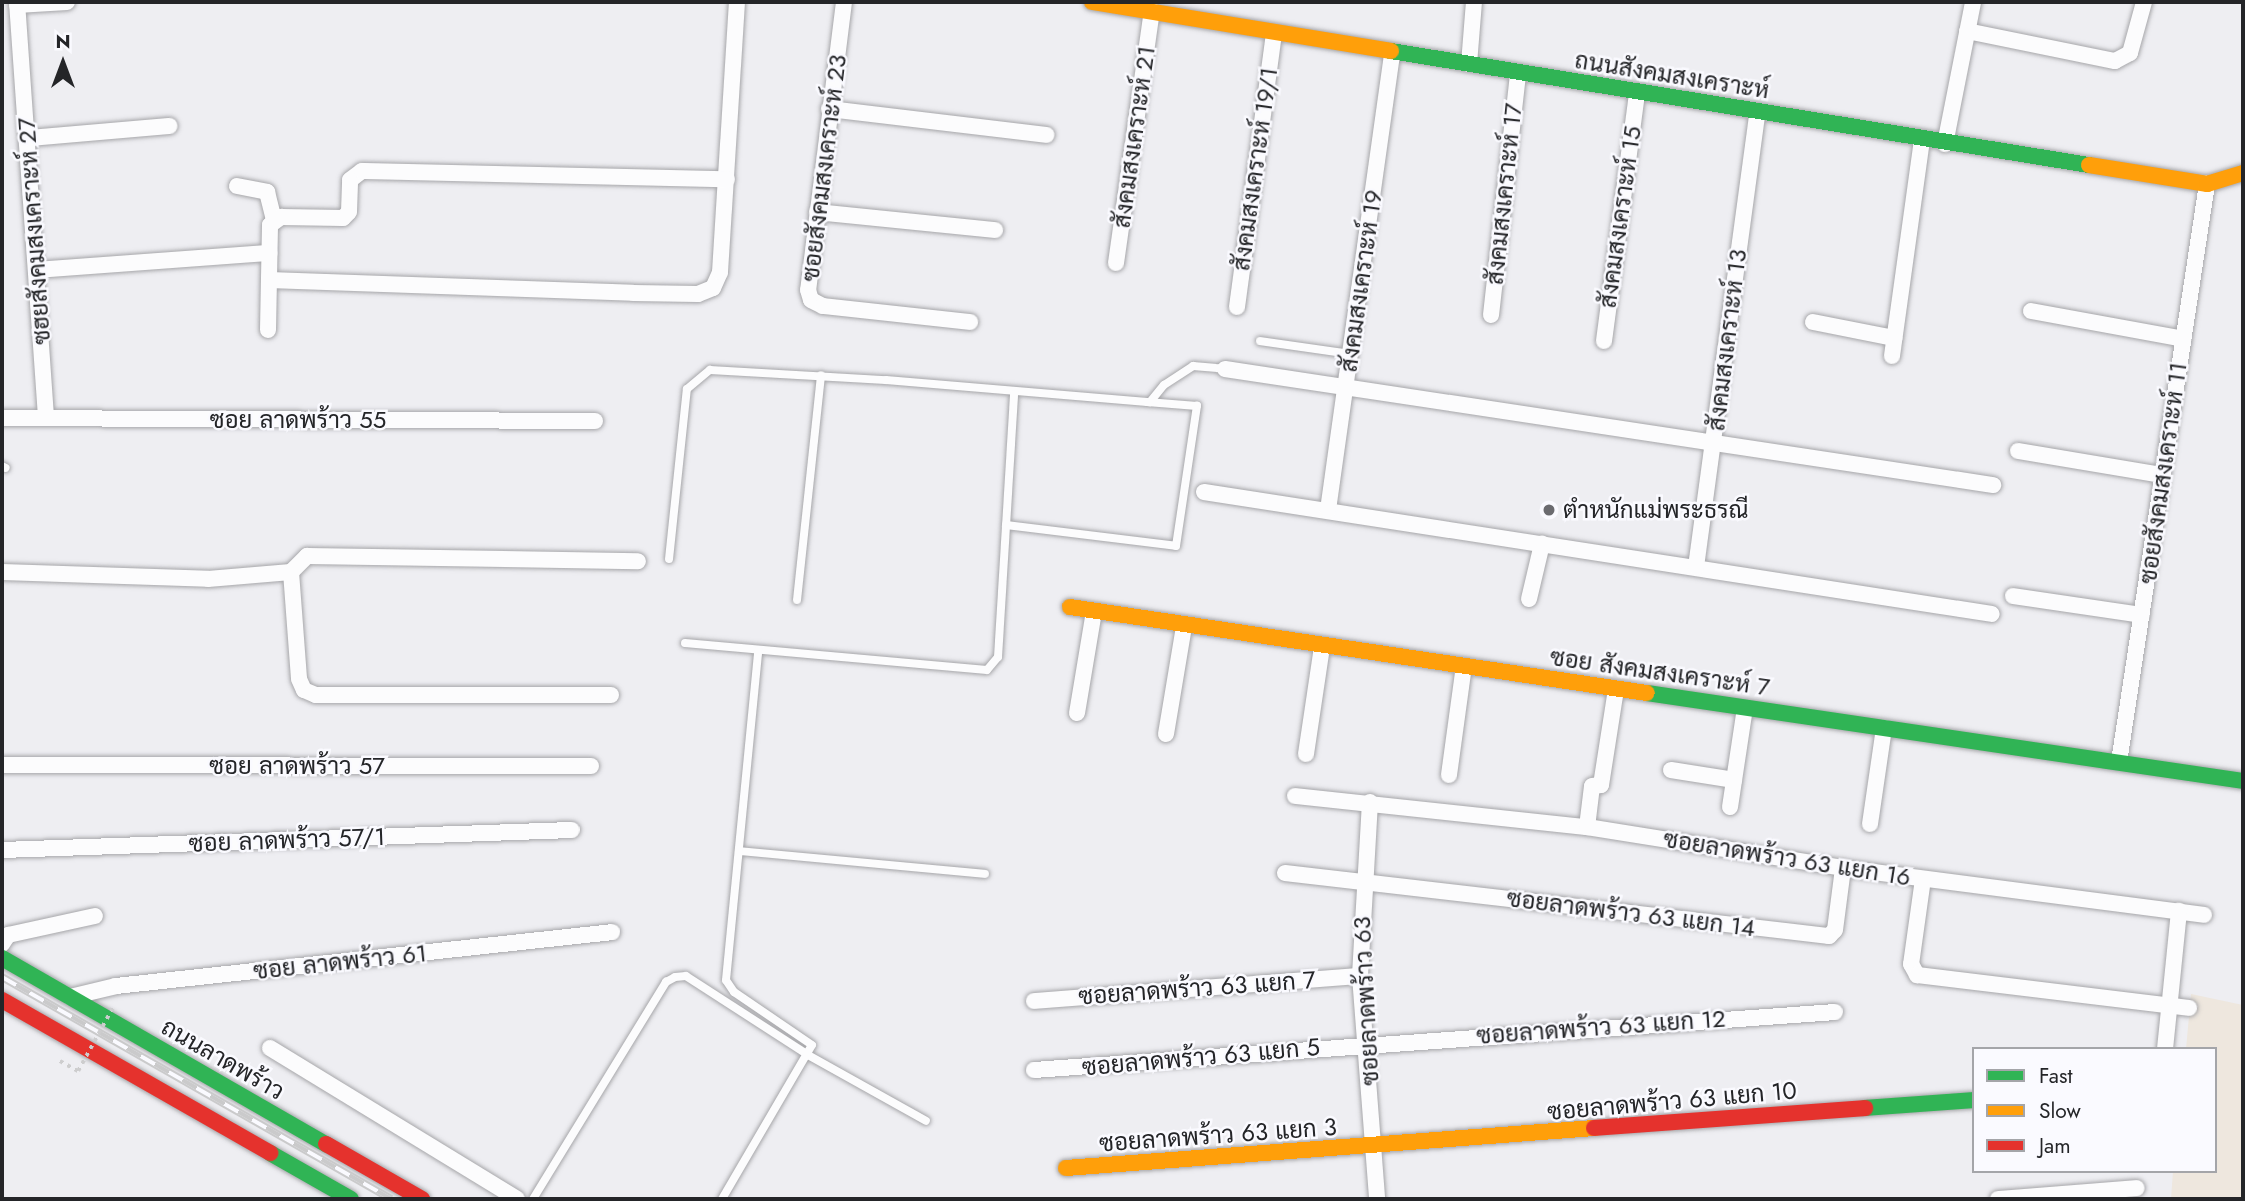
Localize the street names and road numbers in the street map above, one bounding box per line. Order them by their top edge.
street label: สังคมสงเคราะห์ 21 [1107,44,1161,230]
street label: ถนนสังคมสงเคราะห์ [1573,45,1771,105]
street label: ซอยสังคมสงเคราะห์ 23 [796,53,852,283]
street label: สังคมสงเคราะห์ 19/1 [1226,65,1284,273]
street label: สังคมสงเคราะห์ 17 [1480,102,1528,286]
street label: ซฮยสังคมสงเคราะห์ 27 [12,116,56,346]
street label: สังคมสงเคราะห์ 15 [1593,124,1647,310]
street label: สังคมสงเคราะห์ 19 [1334,188,1388,374]
street label: สังคมสงเคราะห์ 13 [1702,247,1752,433]
street label: ซอยสังคมสงเคราะห์ 11 [2133,360,2193,586]
street label: ซอย ลาดพร้าว 55 [210,406,386,434]
street label: ซอย สังคมสงเคราะห์ 7 [1548,642,1772,702]
street label: ซอย ลาดพร้าว 57 [209,752,385,780]
street label: ซอย ลาดพร้าว 57/1 [188,822,386,858]
street label: ซอยลาดพร้าว 63 แยก 16 [1661,824,1913,892]
street label: ซอยลาดพร้าว 63 แยก 14 [1505,883,1757,943]
street label: ซอยลาดพร้าว 63 [1347,916,1385,1086]
street label: ซอย ลาดพร้าว 61 [252,939,428,985]
street label: ซอยลาดพร้าว 63 แยก 7 [1077,965,1317,1011]
street label: ซอยลาดพร้าว 63 แยก 12 [1475,1004,1727,1050]
street label: ถนนลาดพร้าว [156,1012,290,1106]
street label: ซอยลาดพร้าว 63 แยก 5 [1081,1032,1321,1082]
street label: ซอยลาดพร้าว 63 แยก 10 [1546,1076,1798,1126]
street label: ซอยลาดพร้าว 63 แยก 3 [1098,1112,1338,1158]

